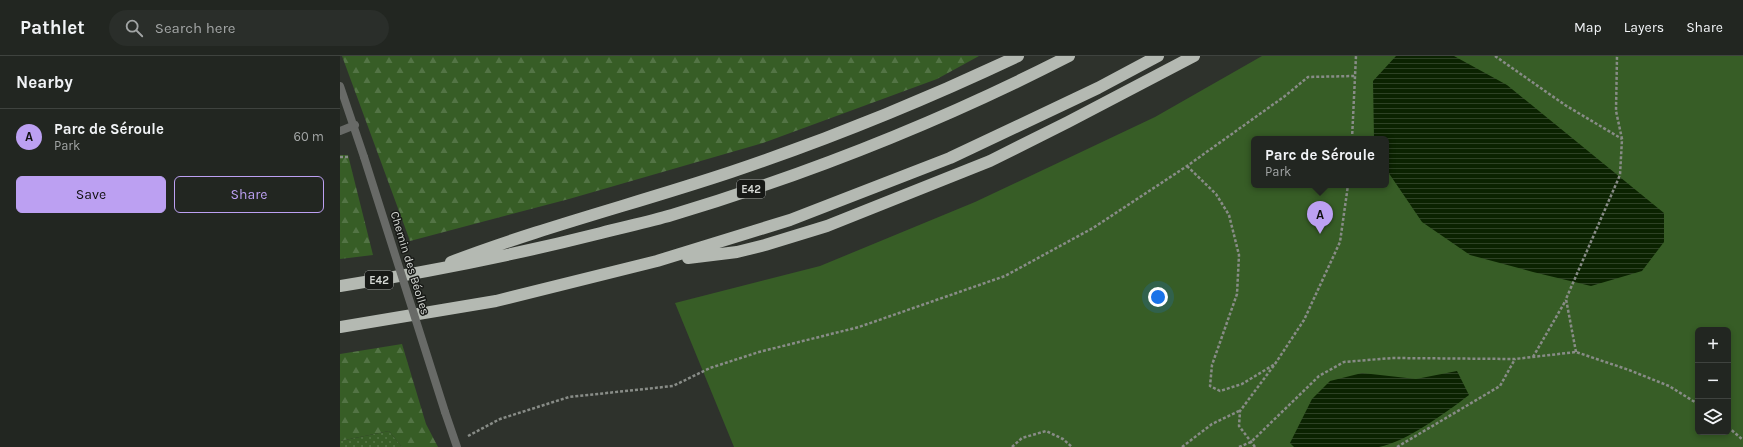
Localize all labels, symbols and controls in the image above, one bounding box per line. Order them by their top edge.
search box [109,10,389,46]
text: Pathlet [20,17,85,39]
icon: search [123,17,145,39]
text: Search here [155,19,236,37]
text: Map [1574,19,1602,36]
text: Layers [1624,19,1664,36]
text: Share [1686,19,1723,36]
text: Nearby [16,72,73,92]
text: Parc de Séroule [54,120,164,138]
text: A [25,129,33,144]
text: 60 m [294,129,324,144]
popup [1251,136,1389,188]
text: Park [54,138,80,153]
text: Parc de Séroule [1265,146,1375,164]
text: Park [1265,164,1291,179]
button: Save [16,176,166,213]
button: Share [174,176,324,213]
road number: E42 [737,180,765,198]
pin: A [1307,201,1333,234]
street label: Chemin des Béolles [388,210,432,316]
road number: E42 [365,271,393,289]
your location [1148,287,1168,307]
map controls [1695,327,1731,435]
button: + [1695,327,1731,363]
button: − [1695,363,1731,399]
button: layers [1695,399,1731,435]

